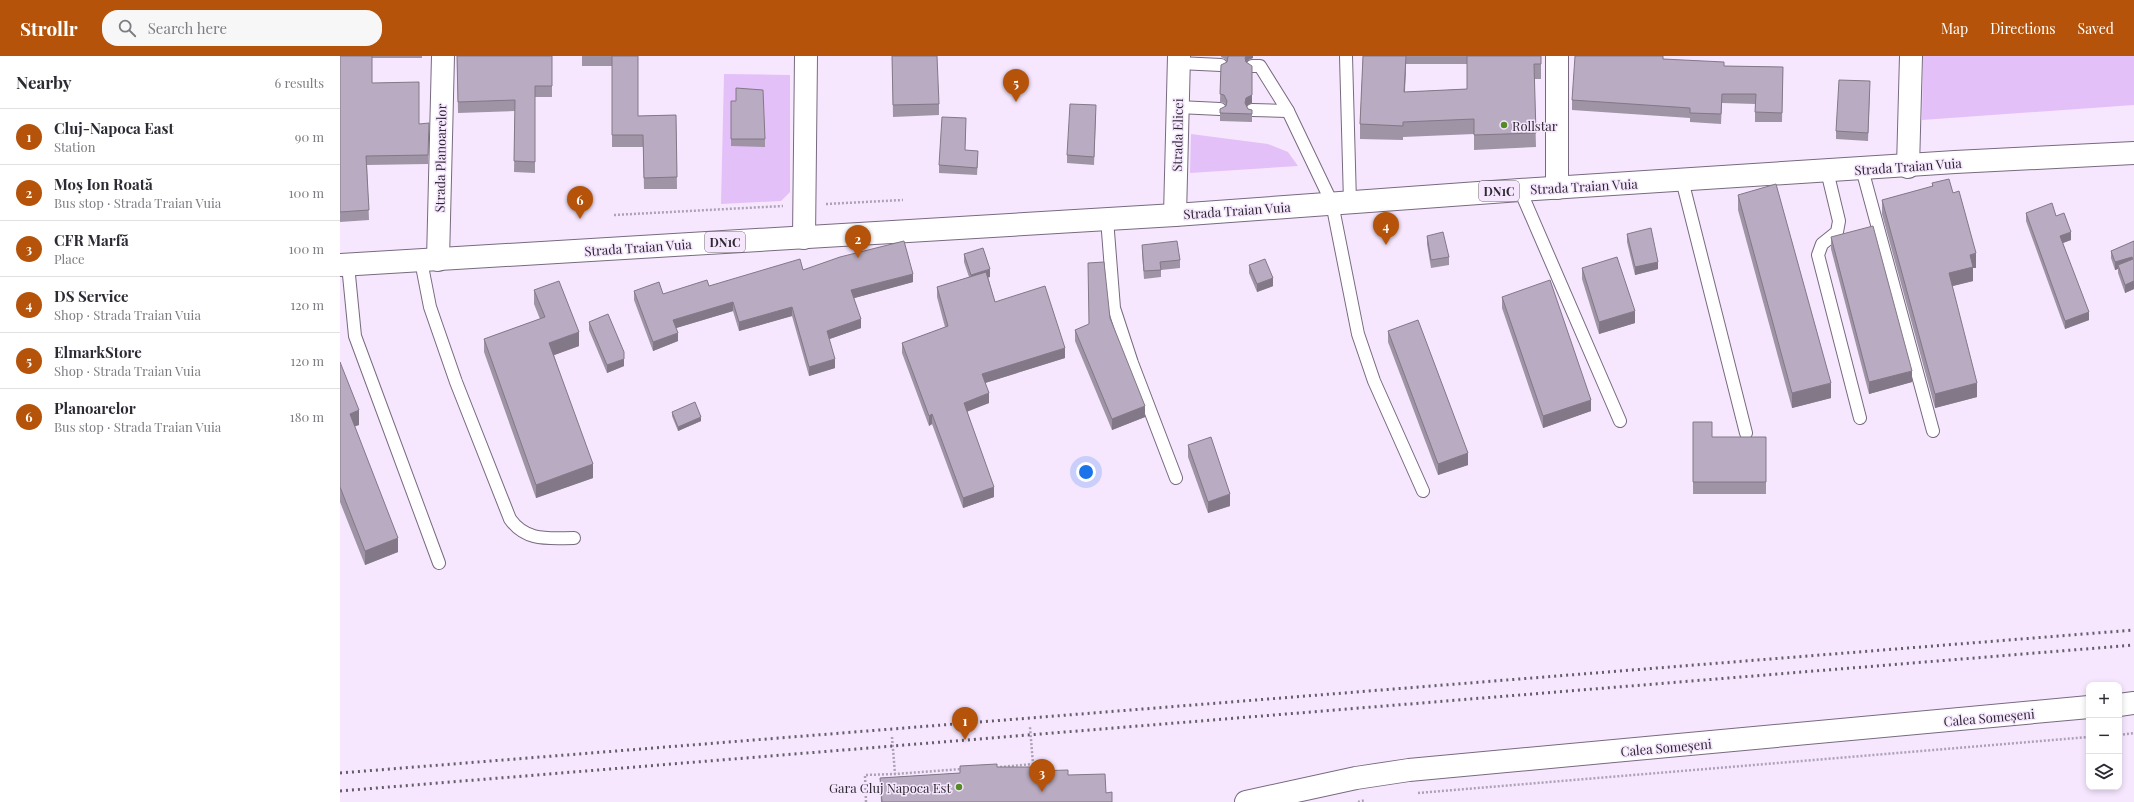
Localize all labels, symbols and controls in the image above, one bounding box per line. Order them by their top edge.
search box [102,10,382,46]
text: Strollr [20,15,78,41]
icon: search [116,17,138,39]
text: Search here [148,18,227,38]
text: Map [1941,19,1968,38]
text: Directions [1990,19,2056,38]
text: Saved [2078,19,2114,38]
pin: 5 [1003,69,1029,102]
text: Nearby [16,71,71,93]
text: 6 results [274,74,324,91]
street label: Strada Elicei [1168,98,1186,172]
street label: Strada Planoarelor [431,103,449,212]
place label: Rollstar [1512,117,1558,134]
text: Cluj-Napoca East [54,118,174,138]
marker: Rollstar [1499,120,1509,130]
text: 1 [27,128,31,145]
text: 90 m [295,128,324,145]
text: Station [54,138,95,155]
street label: Strada Traian Vuia [1854,154,1963,178]
text: Moș Ion Roată [54,174,153,194]
street label: Strada Traian Vuia [1530,175,1639,197]
road number: DN1C [1479,181,1519,201]
text: 2 [26,184,32,201]
text: 100 m [289,184,324,201]
pin: 6 [567,186,593,219]
text: Bus stop · Strada Traian Vuia [54,194,221,211]
street label: Strada Traian Vuia [1183,198,1292,222]
pin: 4 [1373,212,1399,245]
pin: 2 [845,225,871,258]
text: CFR Marfă [54,230,129,250]
road number: DN1C [705,232,745,252]
street label: Strada Traian Vuia [584,235,693,259]
text: 3 [26,240,32,257]
text: 100 m [289,240,324,257]
text: Place [54,250,85,267]
text: DS Service [54,286,128,306]
text: 4 [26,296,32,313]
text: 120 m [290,296,324,313]
text: Shop · Strada Traian Vuia [54,306,201,323]
text: ElmarkStore [54,342,142,362]
text: 5 [26,352,32,369]
text: 120 m [290,352,324,369]
text: Shop · Strada Traian Vuia [54,362,201,379]
text: Planoarelor [54,398,136,418]
text: 6 [25,408,33,425]
text: 180 m [290,408,324,425]
text: Bus stop · Strada Traian Vuia [54,418,221,435]
your location [1076,462,1096,482]
map controls [2086,682,2122,790]
button: + [2086,682,2122,718]
street label: Calea Someșeni [1943,705,2035,729]
pin: 1 [952,707,978,740]
button: − [2086,718,2122,754]
street label: Calea Someșeni [1620,735,1712,759]
button: layers [2086,754,2122,790]
pin: 3 [1029,759,1055,792]
place label: Gara Cluj Napoca Est [829,779,951,796]
marker: Gara Cluj Napoca Est [954,782,964,792]

